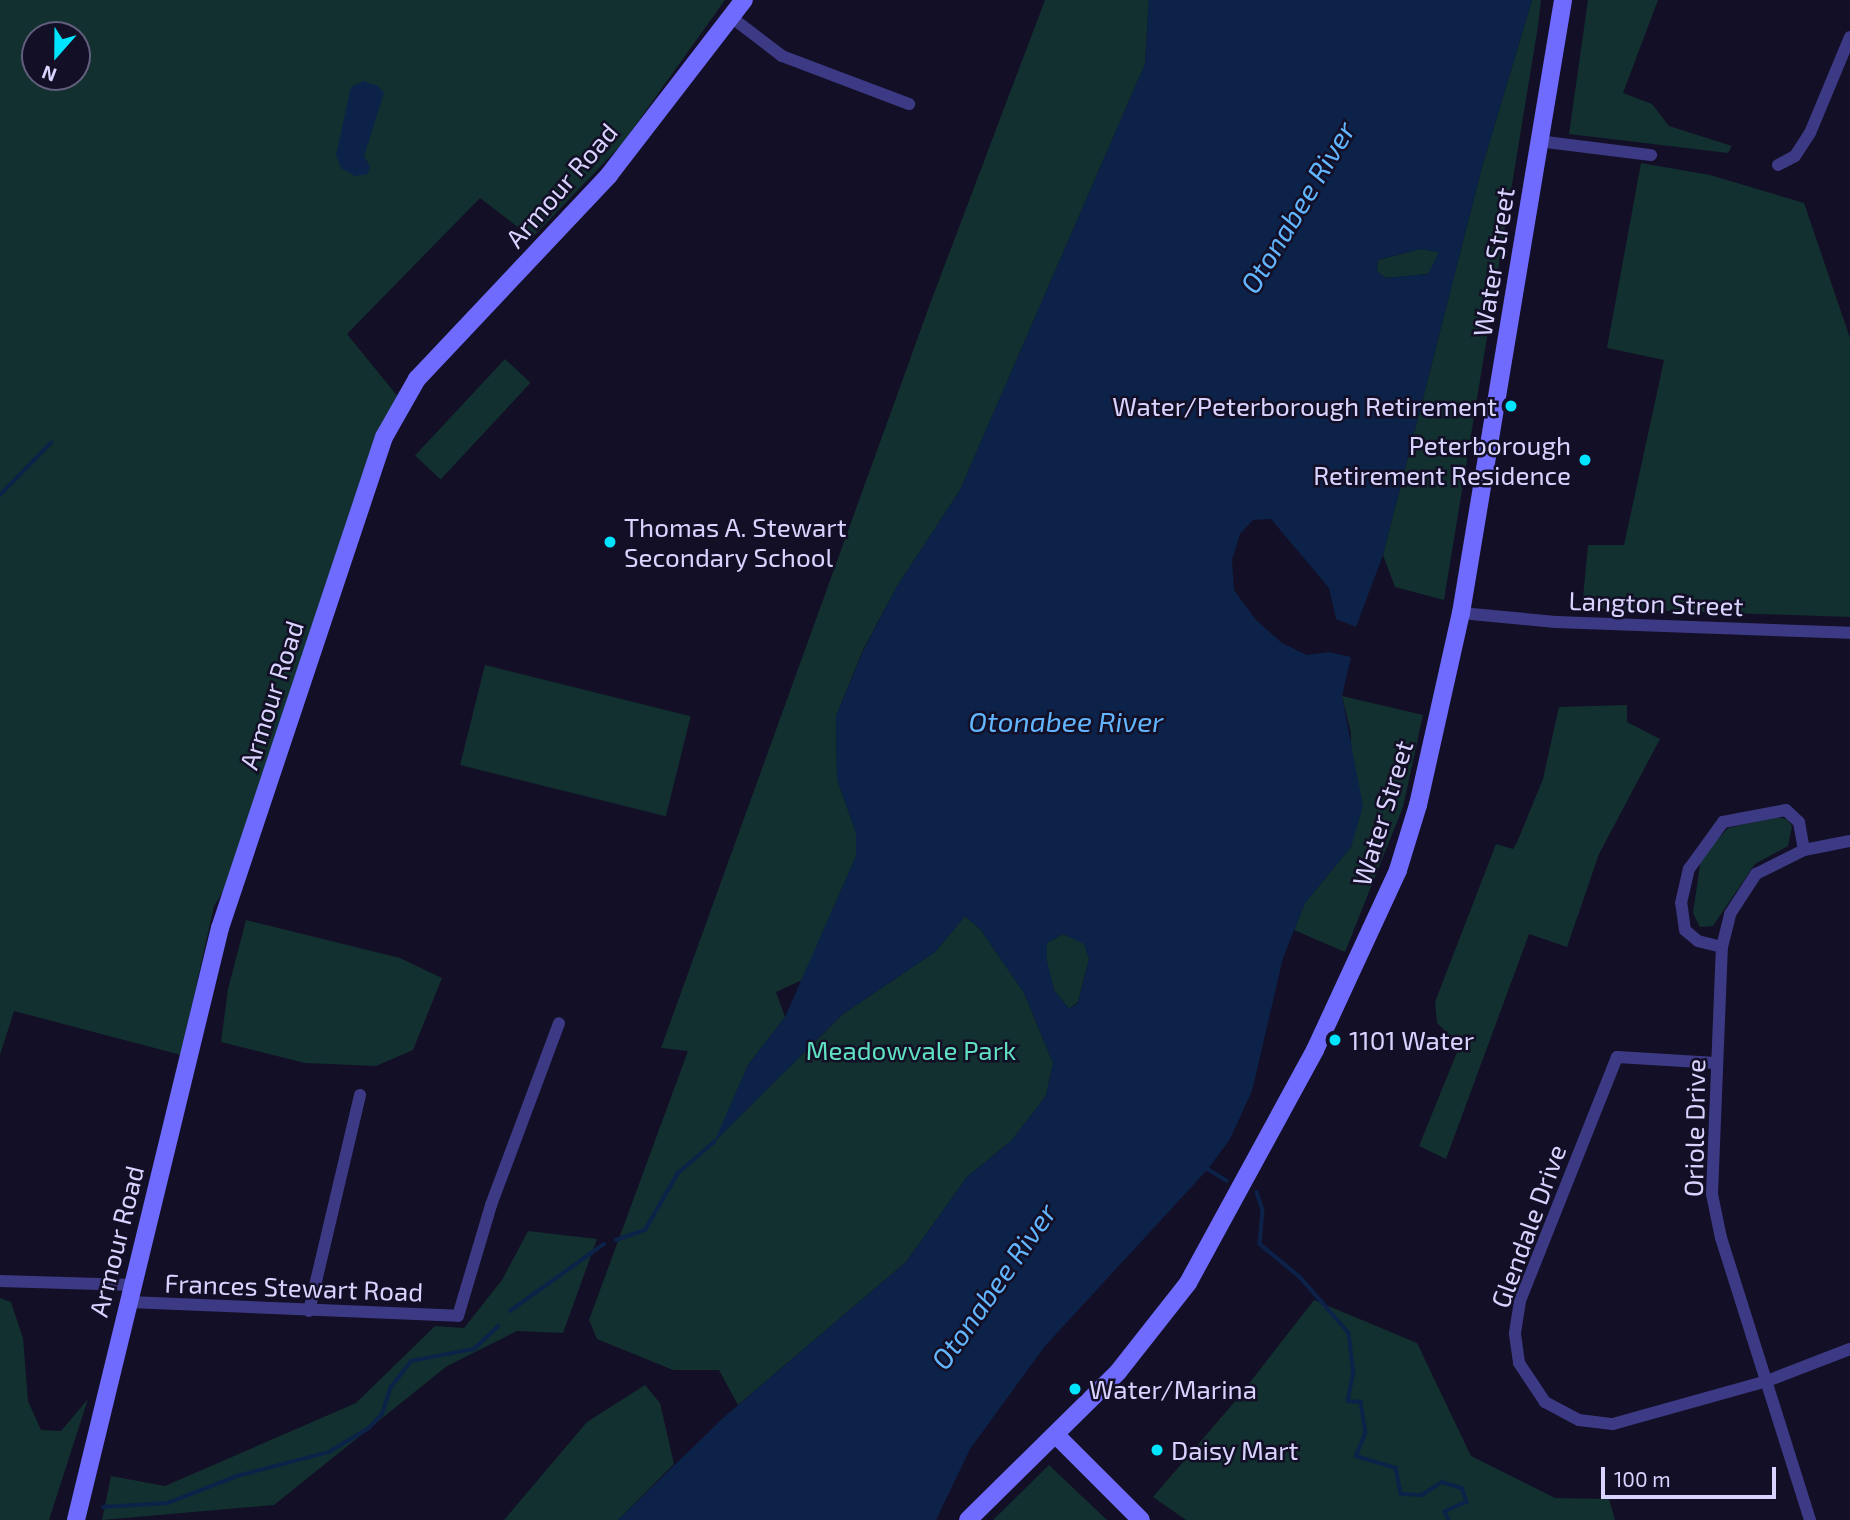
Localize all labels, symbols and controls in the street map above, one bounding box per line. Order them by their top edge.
north arrow [21,21,91,91]
text: N [38,61,60,87]
water label: Otonabee River [1232,115,1362,299]
street label: Armour Road [498,116,624,254]
street label: Water Street [1466,185,1520,339]
place label: Water/Peterborough Retirement [1112,390,1497,422]
marker: Water/Peterborough Retirement [1503,398,1519,414]
place label: Peterborough Retirement Residence [1313,429,1571,490]
marker: Peterborough Retirement Residence [1577,452,1593,468]
place label: Thomas A. Stewart Secondary School [624,511,847,572]
marker: Thomas A. Stewart Secondary School [602,534,618,550]
street label: Langton Street [1568,584,1744,622]
street label: Armour Road [232,616,310,774]
water label: Otonabee River [969,704,1163,738]
street label: Water Street [1345,736,1419,890]
place label: 1101 Water [1349,1024,1474,1056]
marker: 1101 Water [1327,1032,1343,1048]
park label: Meadowvale Park [806,1034,1016,1066]
street label: Oriole Drive [1677,1059,1711,1197]
street label: Glendale Drive [1484,1140,1572,1312]
street label: Armour Road [82,1162,150,1320]
water label: Otonabee River [923,1197,1063,1375]
street label: Frances Stewart Road [164,1267,424,1307]
place label: Water/Marina [1089,1373,1257,1405]
marker: Water/Marina [1067,1381,1083,1397]
place label: Daisy Mart [1171,1434,1299,1466]
marker: Daisy Mart [1149,1442,1165,1458]
scale bar [1605,1454,1780,1498]
text: 100 m [1614,1466,1671,1491]

